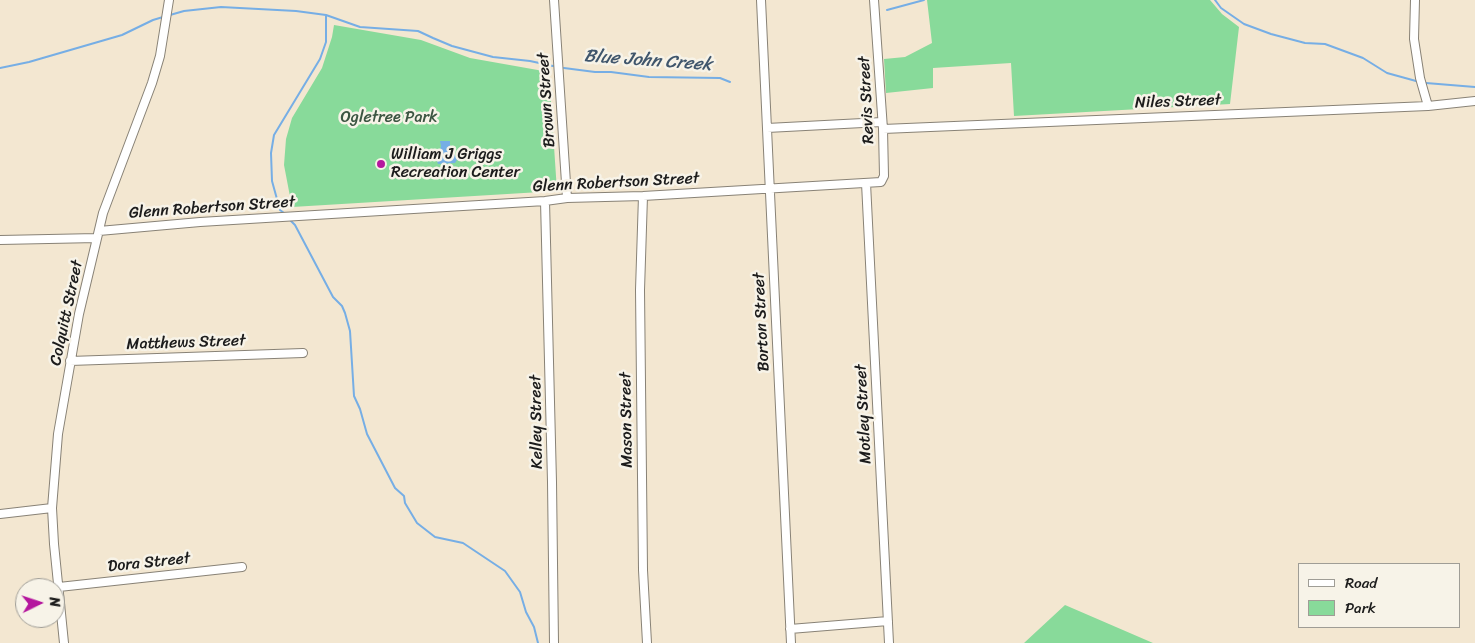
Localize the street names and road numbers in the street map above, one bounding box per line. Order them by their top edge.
street label: Brown Street [534,52,560,148]
street label: Revis Street [855,56,879,144]
street label: Niles Street [1135,91,1221,113]
street label: Glenn Robertson Street [532,169,700,197]
street label: Glenn Robertson Street [128,193,296,223]
street label: Colquitt Street [46,259,88,367]
street label: Borton Street [750,272,774,372]
street label: Matthews Street [126,331,246,355]
street label: Motley Street [852,364,876,464]
street label: Mason Street [617,372,637,468]
street label: Kelley Street [527,375,547,469]
street label: Dora Street [107,549,191,577]

